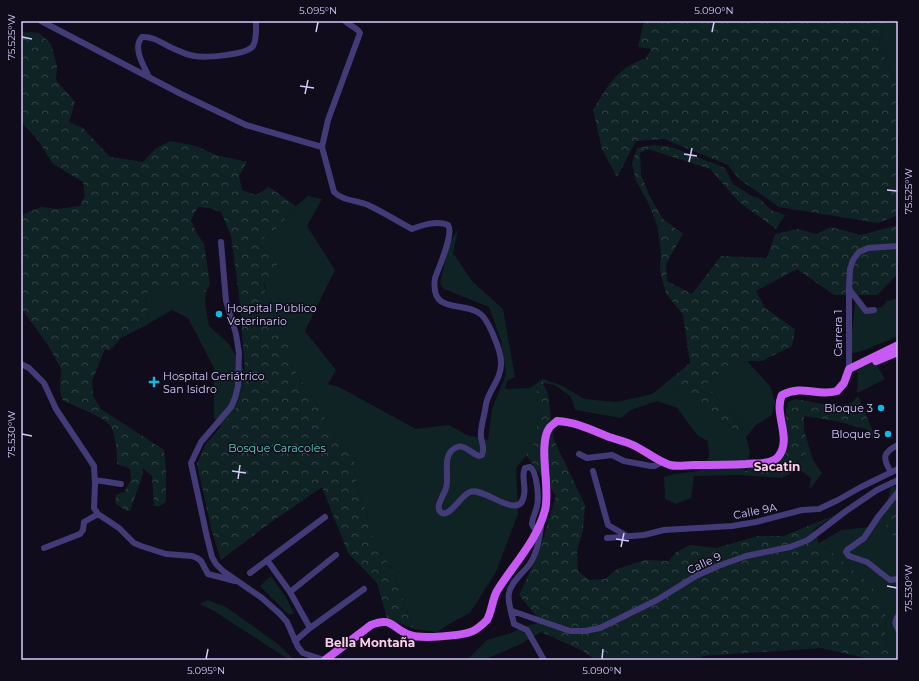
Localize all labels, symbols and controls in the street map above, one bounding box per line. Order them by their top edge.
text: 5.095°N [299,4,337,17]
text: 5.090°N [694,4,734,17]
text: 75.525°W [5,14,18,60]
text: 75.525°W [902,168,915,214]
place label: Hospital Público Veterinario [227,301,317,328]
marker: Hospital Público Veterinario [214,309,224,319]
street label: Carrera 1 [831,310,845,356]
place label: Hospital Geriátrico San Isidro [163,369,265,396]
marker: Hospital Geriátrico San Isidro [148,376,160,388]
place label: Bloque 3 [824,401,873,415]
marker: Bloque 3 [876,403,886,413]
text: 75.530°W [5,411,18,457]
place label: Bloque 5 [831,427,880,441]
marker: Bloque 5 [883,429,893,439]
park label: Bosque Caracoles [228,441,326,455]
district label: Sacatin [754,459,800,474]
street label: Calle 9A [732,500,778,522]
street label: Calle 9 [685,549,724,577]
text: 75.530°W [902,565,915,611]
district label: Bella Montaña [325,635,415,650]
text: 5.095°N [187,664,225,677]
text: 5.090°N [582,664,622,677]

